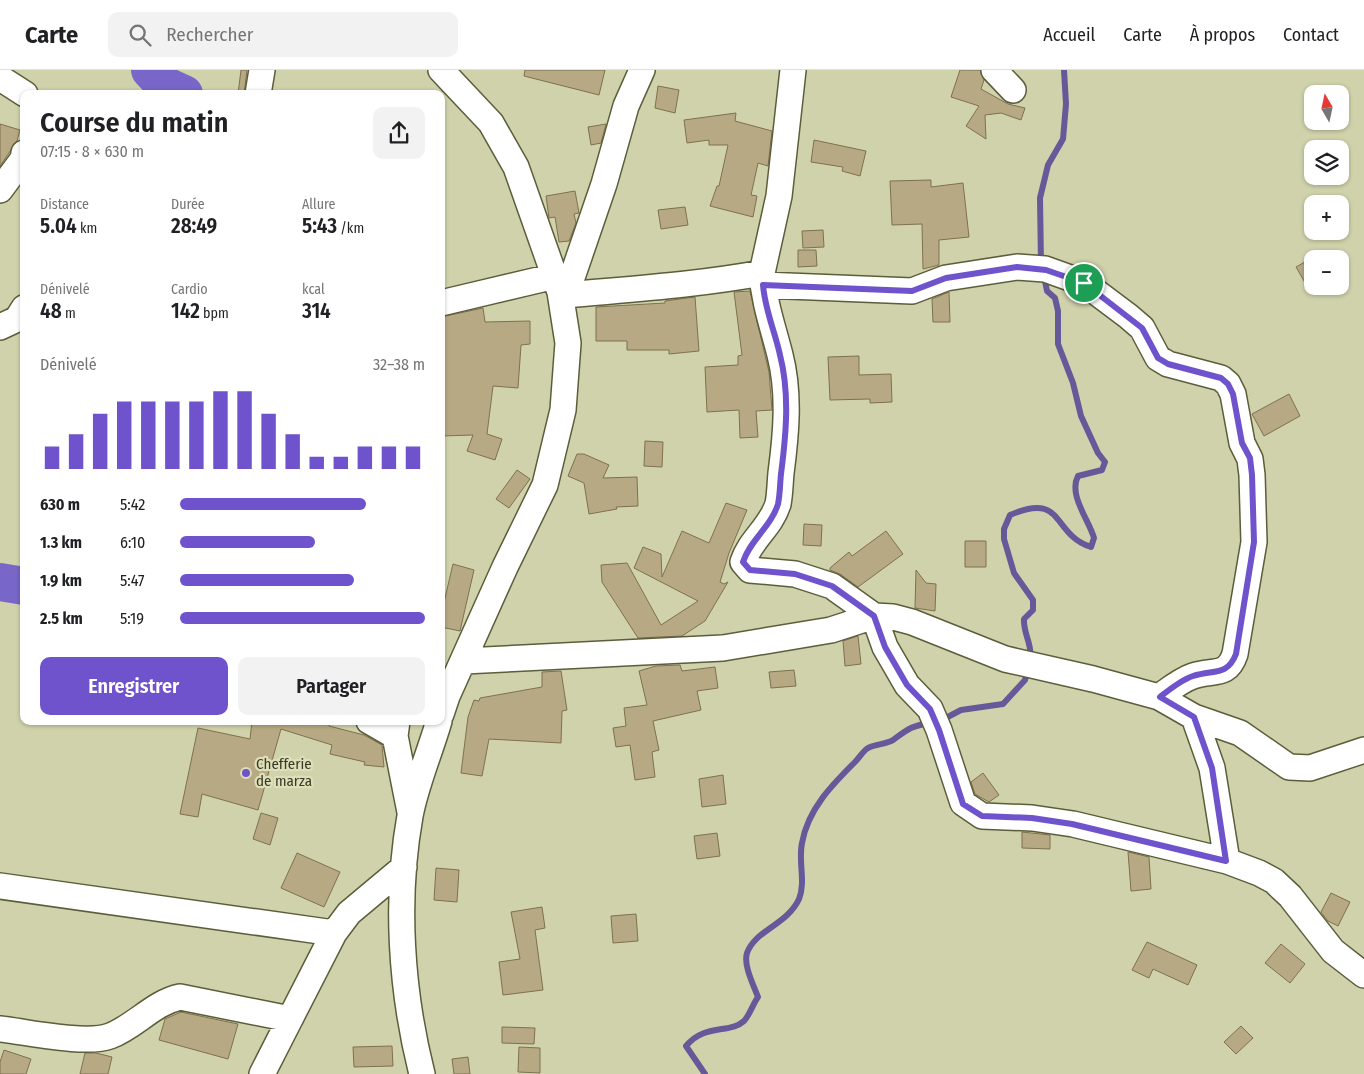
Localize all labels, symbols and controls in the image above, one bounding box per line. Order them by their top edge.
search box [108,12,458,57]
text: Carte [25,21,78,49]
icon: search [126,21,154,49]
text: Rechercher [166,23,253,46]
text: Accueil [1043,24,1095,46]
text: Carte [1123,24,1162,46]
text: À propos [1190,24,1255,46]
text: Contact [1283,24,1339,46]
north arrow [1304,85,1349,130]
map controls [1304,85,1349,295]
text: Course du matin [40,106,228,139]
button: share [373,107,425,159]
button: layers [1304,140,1349,185]
text: 07:15 · 8 × 630 m [40,142,144,161]
button: + [1304,195,1349,240]
text: Distance [40,196,89,213]
text: Durée [171,196,205,213]
text: Allure [302,196,336,213]
text: 5.04 [40,213,77,239]
text: 28:49 [171,213,217,239]
text: 5:43 [302,213,337,239]
text: km [77,220,97,237]
text: /km [337,220,364,237]
button: − [1304,250,1349,295]
pin [1063,262,1105,304]
icon: arrive [1070,269,1098,297]
text: Dénivelé [40,281,90,298]
text: Cardio [171,281,208,298]
text: kcal [302,281,325,298]
text: 48 [40,298,62,324]
text: 142 [171,298,200,324]
text: 314 [302,298,331,324]
text: m [62,305,76,322]
text: bpm [200,305,229,322]
text: Dénivelé [40,355,97,374]
text: 32–38 m [373,355,425,374]
text: 630 m [40,495,80,514]
text: 5:42 [120,495,145,514]
text: 1.3 km [40,533,82,552]
text: 6:10 [120,533,145,552]
text: 1.9 km [40,571,82,590]
text: 5:47 [120,571,145,590]
text: 2.5 km [40,609,83,628]
text: 5:19 [120,609,144,628]
button: Enregistrer [40,657,228,715]
button: Partager [238,657,425,715]
place label: Chefferie de marza [256,755,312,790]
marker: Chefferie de marza [240,767,252,779]

